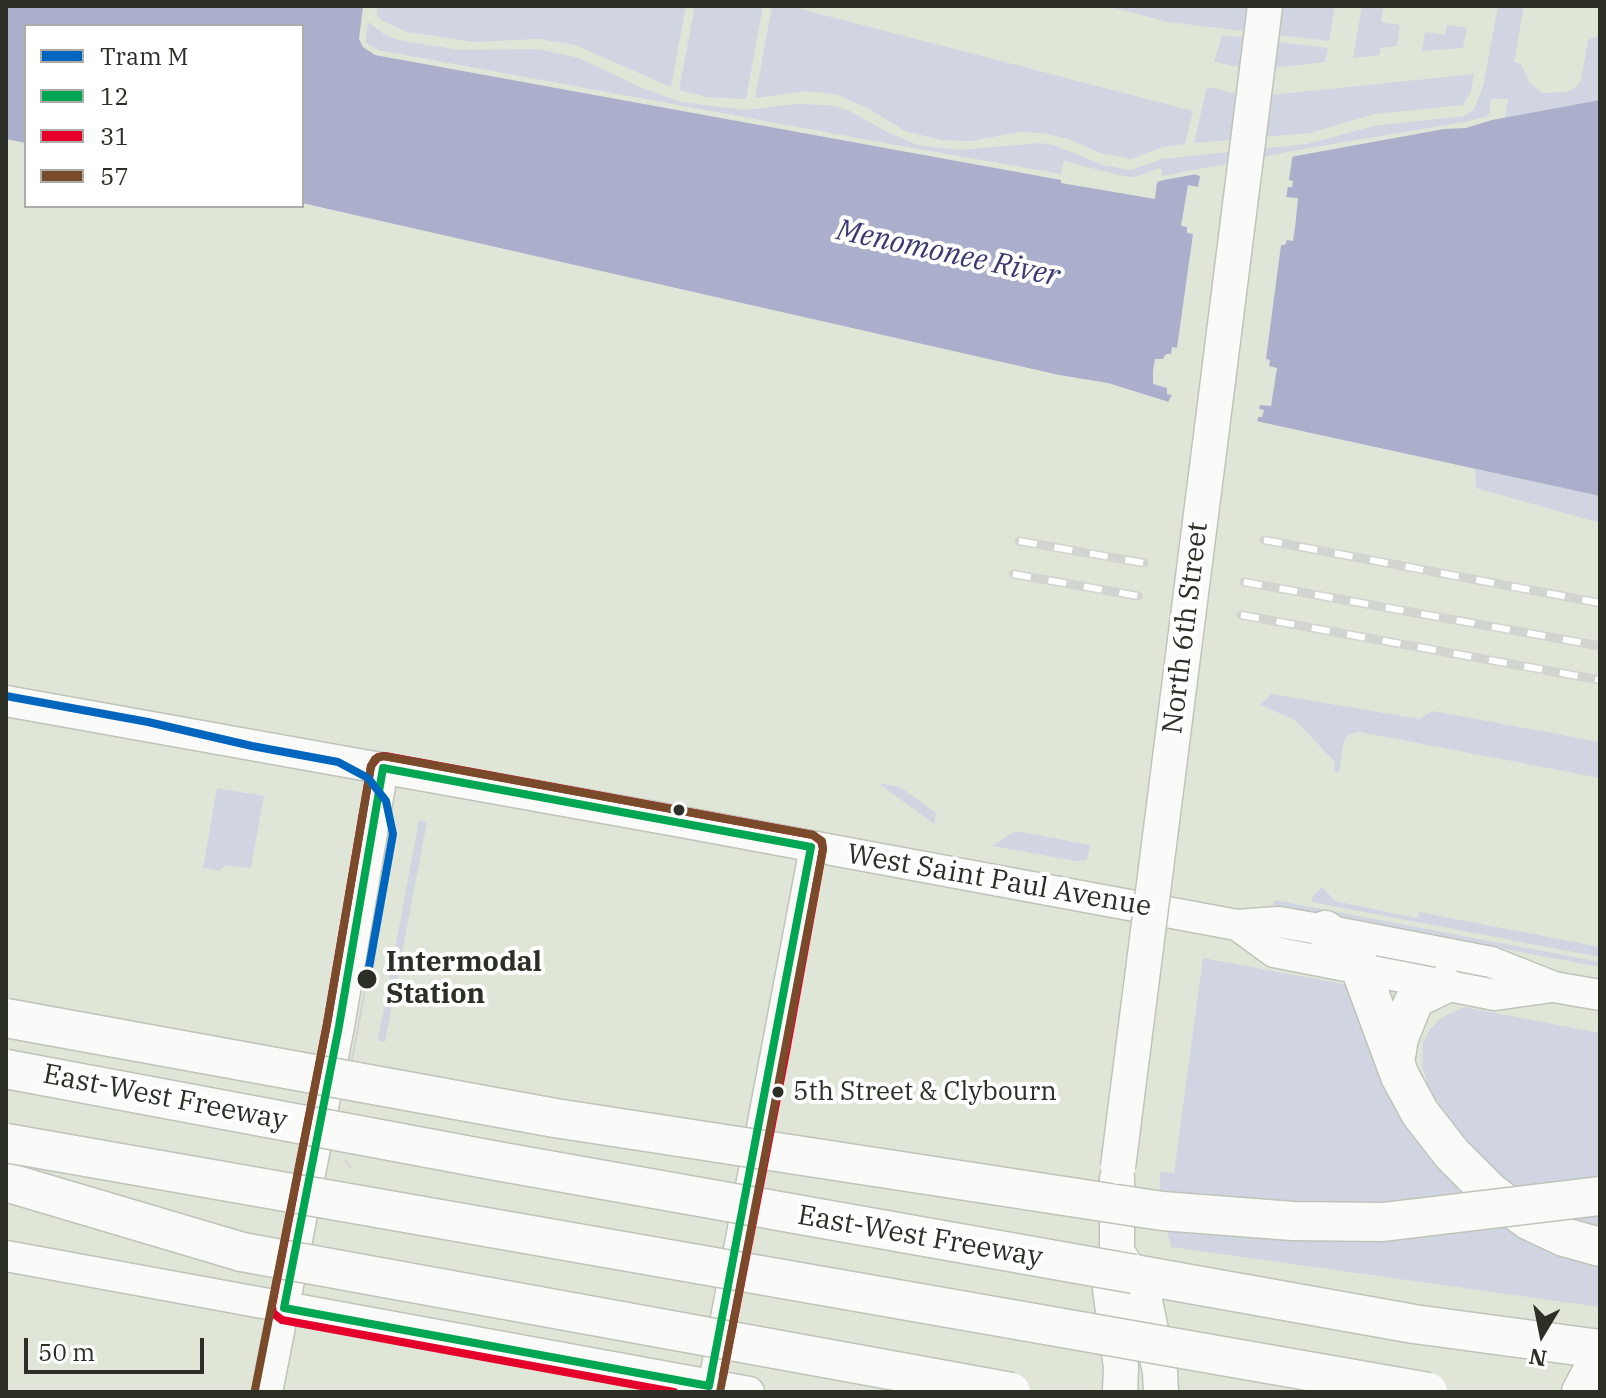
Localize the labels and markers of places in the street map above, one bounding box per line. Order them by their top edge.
unlabelled marker [671,802,687,818]
place label: Intermodal Station [386,946,542,1012]
marker: Intermodal Station [355,967,379,991]
place label: 5th Street & Clybourn [793,1076,1057,1108]
marker: 5th Street & Clybourn [770,1084,786,1100]

